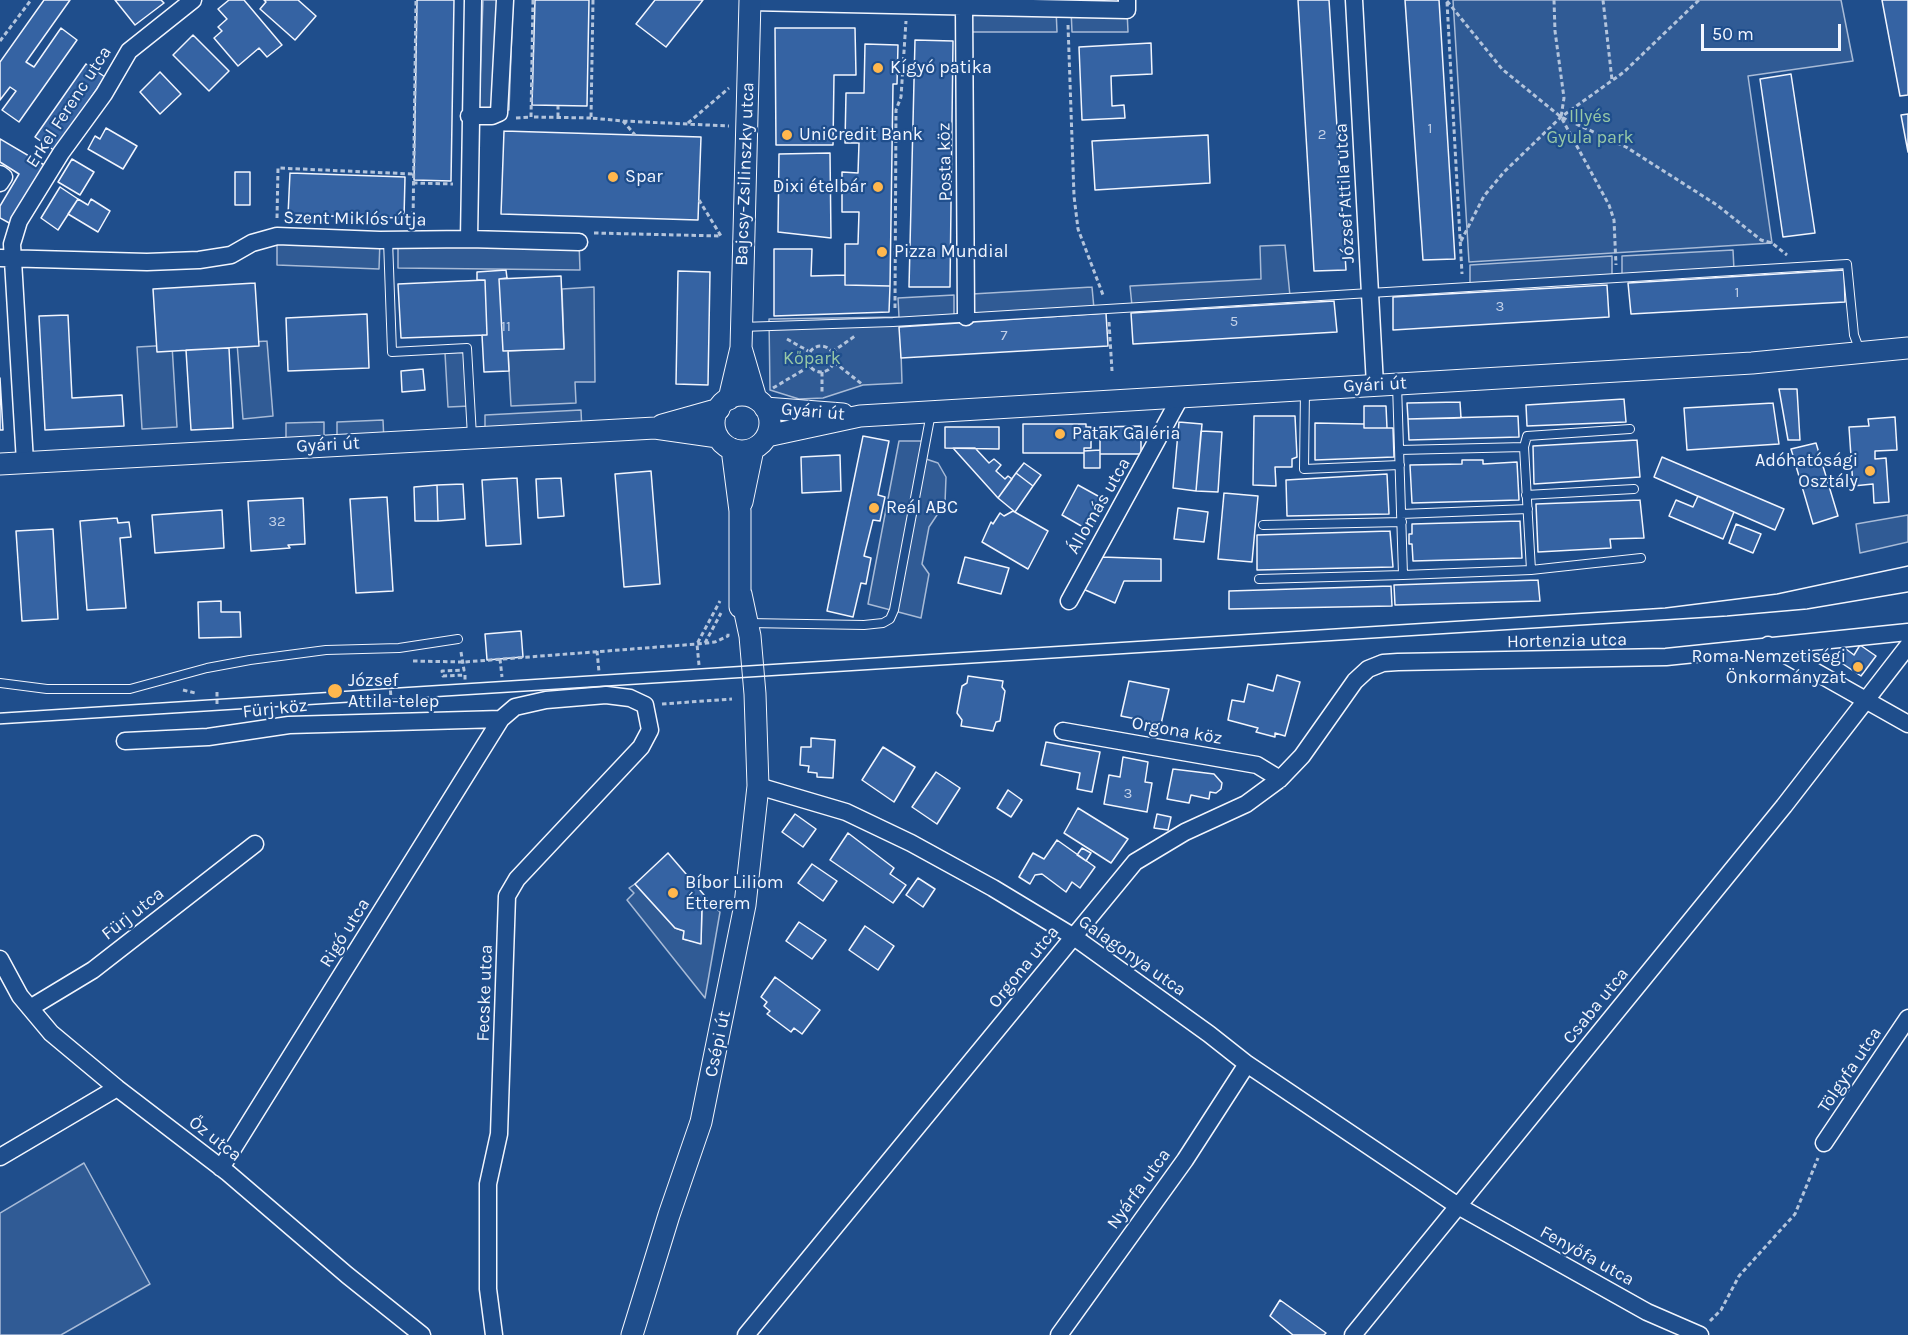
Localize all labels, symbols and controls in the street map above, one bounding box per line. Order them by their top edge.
scale bar [1704,12,1844,50]
text: 50 m [1712,23,1754,45]
street label: Erkel Ferenc utca [22,42,116,172]
place label: Kígyó patika [890,57,992,79]
marker: Kígyó patika [871,61,885,75]
street label: Bajcsy-Zsilinszky utca [731,82,759,266]
park label: Illyés Gyula park [1546,106,1634,148]
house number: 1 [1428,120,1432,138]
street label: Posta köz [934,122,956,202]
street label: József Attila utca [1331,122,1359,264]
place label: UniCredit Bank [799,124,923,146]
house number: 2 [1318,126,1326,144]
marker: UniCredit Bank [780,128,794,142]
place label: Spar [625,166,663,188]
marker: Spar [606,170,620,184]
place label: Dixi ételbár [773,176,866,198]
marker: Dixi ételbár [871,180,885,194]
street label: Szent Miklós útja [283,207,427,231]
place label: Pizza Mundial [894,241,1009,263]
marker: Pizza Mundial [875,245,889,259]
house number: 1 [1735,284,1739,302]
house number: 3 [1496,298,1504,316]
house number: 5 [1230,313,1238,331]
house number: 11 [501,318,511,336]
house number: 7 [1000,327,1008,345]
park label: Kőpark [783,348,841,370]
street label: Gyári út [1343,373,1407,397]
street label: Gyári út [780,398,846,426]
place label: Patak Galéria [1072,423,1181,445]
marker: Patak Galéria [1053,427,1067,441]
street label: Gyári út [296,433,360,457]
place label: Adóhatósági Osztály [1755,450,1858,492]
street label: Állomás utca [1063,454,1135,558]
marker: Adóhatósági Osztály [1863,464,1877,478]
place label: Reál ABC [886,497,958,519]
marker: Reál ABC [867,501,881,515]
house number: 32 [268,513,286,531]
street label: Hortenzia utca [1507,629,1627,653]
place label: Roma Nemzetiségi Önkormányzat [1692,646,1846,688]
marker: Roma Nemzetiségi Önkormányzat [1851,660,1865,674]
place label: József Attila-telep [348,670,439,712]
marker: József Attila-telep [326,682,344,700]
street label: Fürj köz [242,695,308,723]
street label: Orgona köz [1130,712,1224,750]
house number: 3 [1124,785,1132,803]
place label: Bíbor Liliom Étterem [685,872,784,914]
street label: Fürj utca [98,883,168,945]
marker: Bíbor Liliom Étterem [666,886,680,900]
street label: Rigó utca [315,894,375,972]
street label: Galagonya utca [1074,911,1190,1001]
street label: Orgona utca [984,921,1064,1013]
street label: Fecske utca [473,944,497,1042]
street label: Csaba utca [1559,963,1633,1049]
street label: Csépi út [700,1009,736,1079]
street label: Tölgyfa utca [1814,1023,1886,1117]
street label: Őz utca [184,1112,246,1166]
street label: Nyárfa utca [1103,1144,1175,1234]
street label: Fenyőfa utca [1536,1221,1638,1291]

